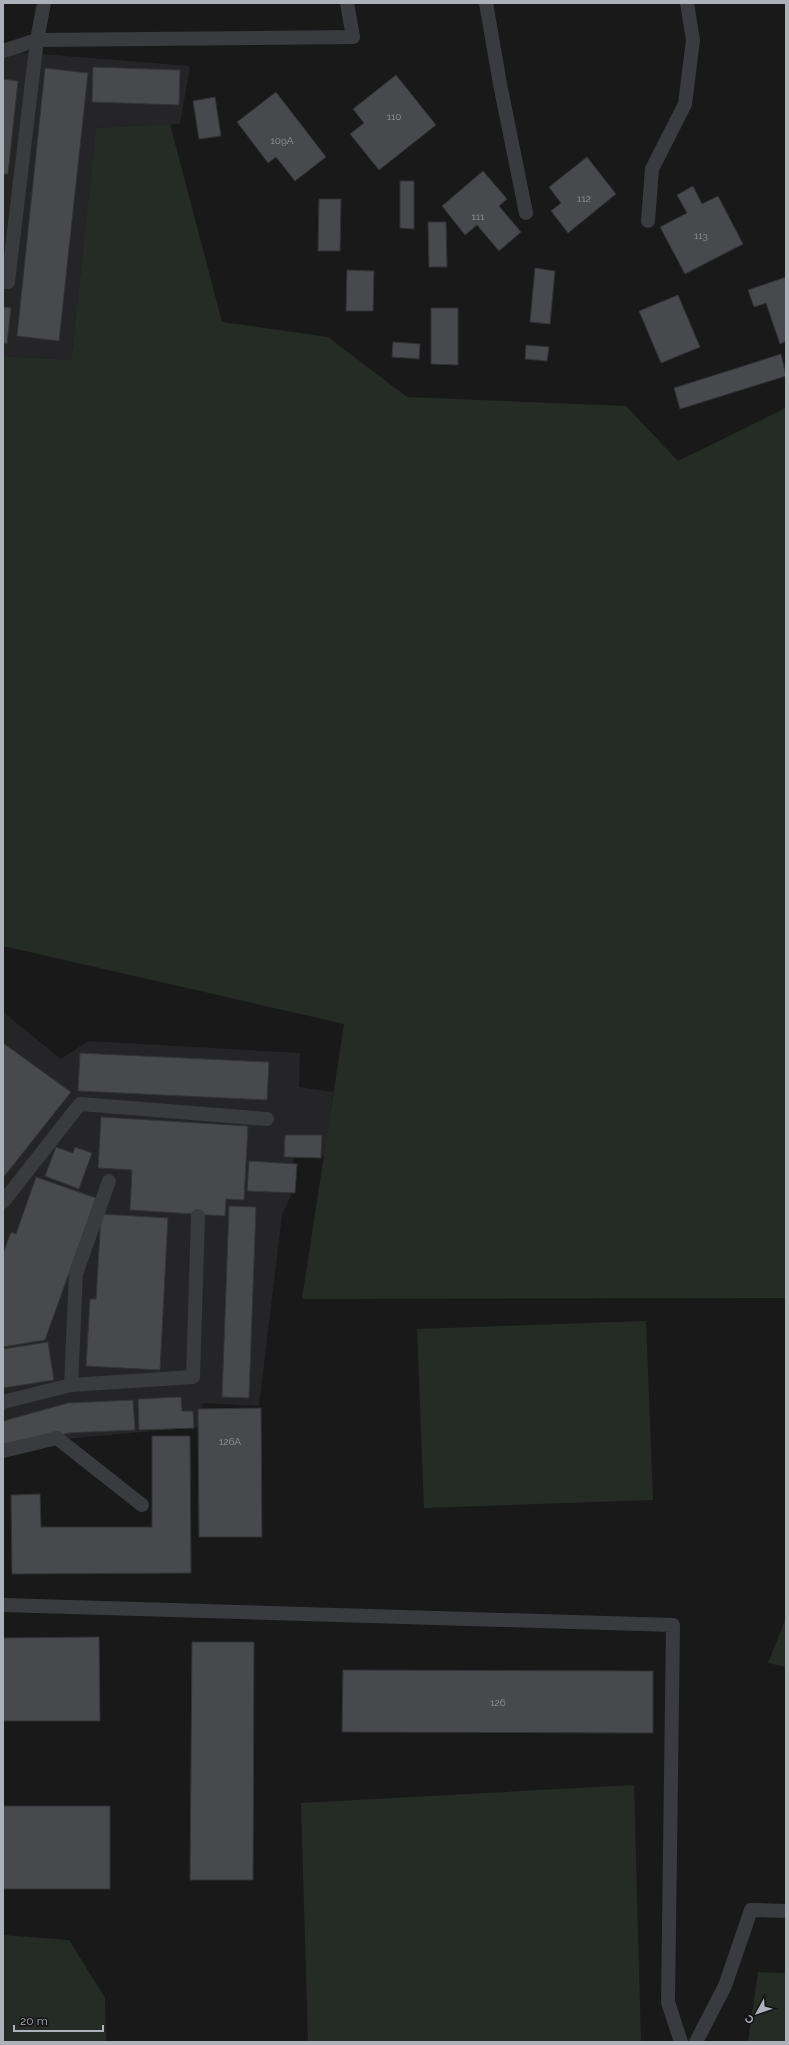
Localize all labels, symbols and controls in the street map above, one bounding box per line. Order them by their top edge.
house number: 110 [387,111,401,122]
house number: 109А [270,135,294,146]
house number: 112 [577,193,591,204]
house number: 111 [472,211,485,222]
house number: 113 [694,230,708,241]
house number: 126А [219,1436,241,1447]
house number: 126 [490,1697,506,1708]
north arrow [737,1993,777,2033]
scale bar [14,2007,103,2033]
text: С [742,2012,757,2026]
text: 20 m [20,2014,48,2028]

